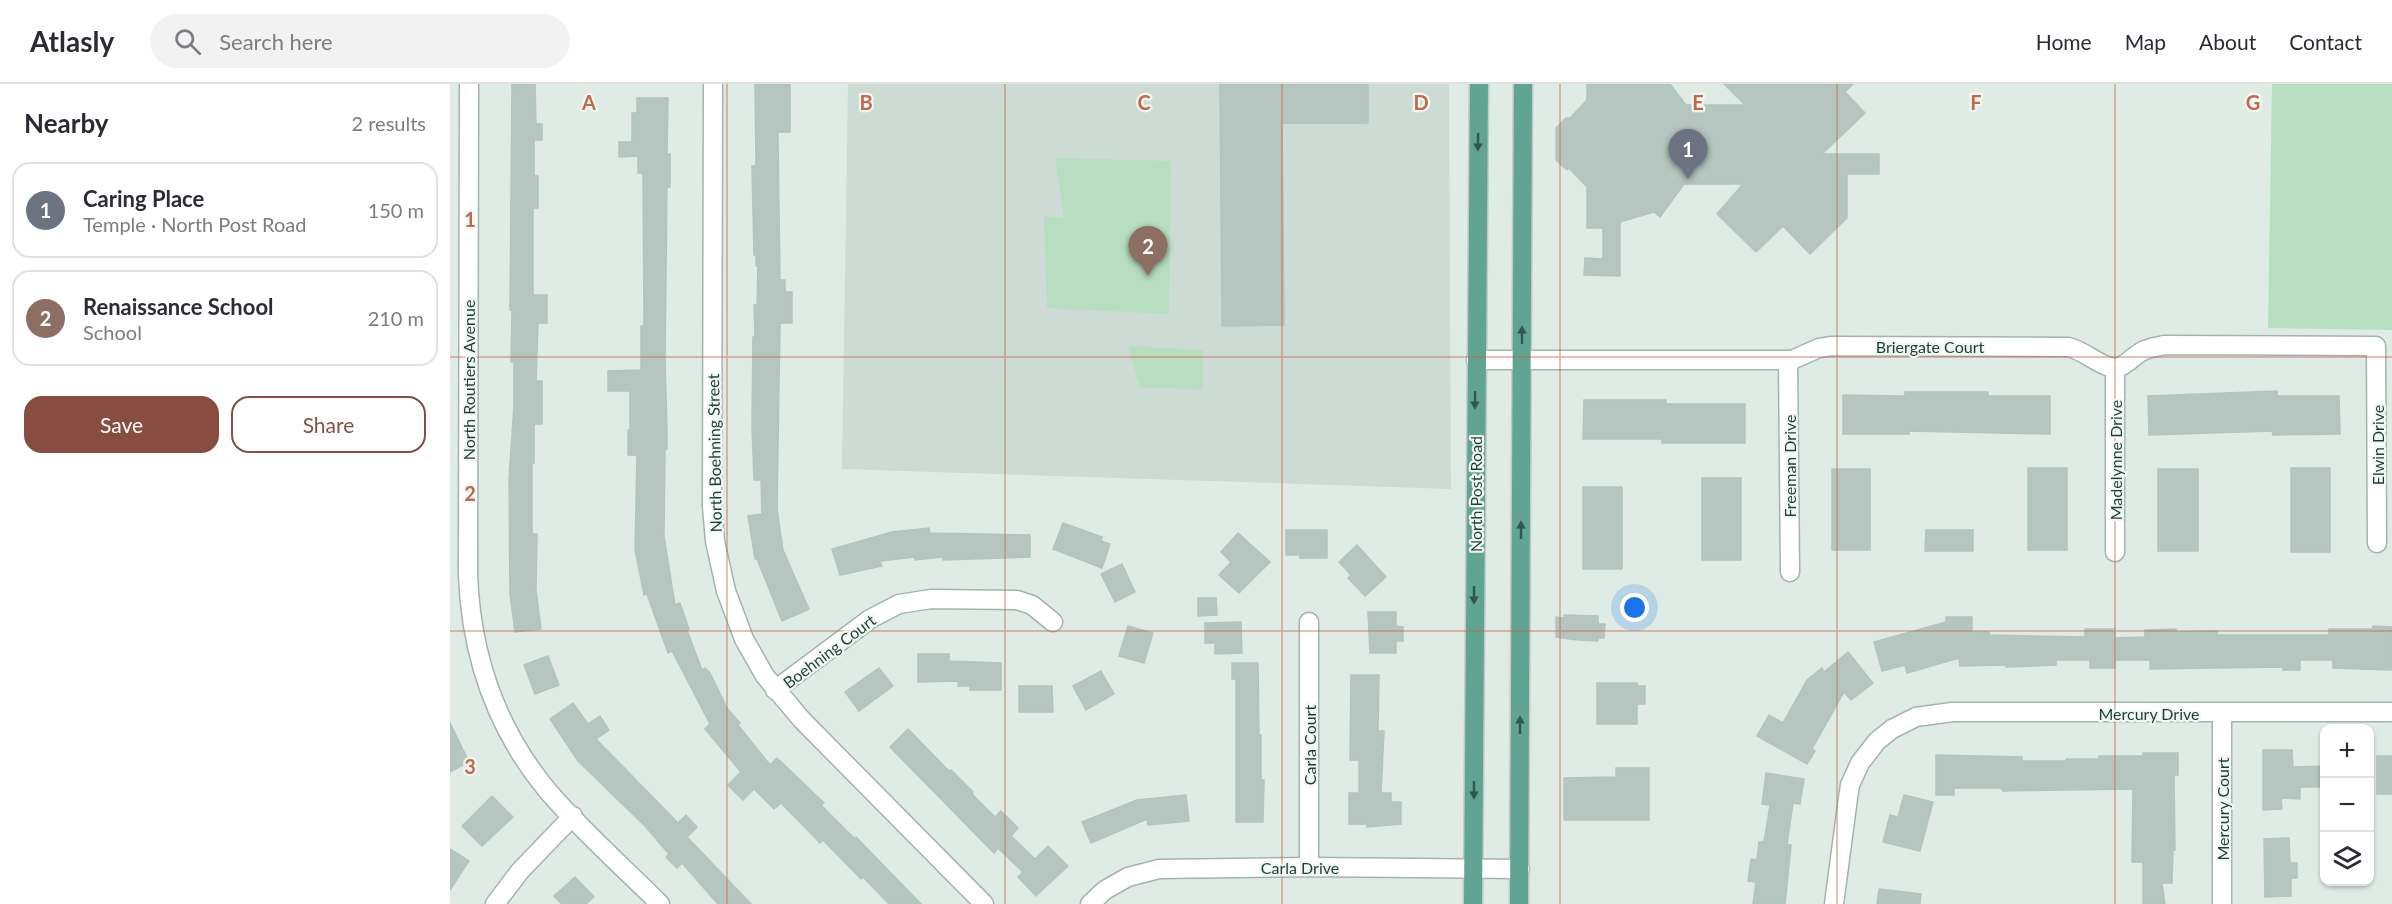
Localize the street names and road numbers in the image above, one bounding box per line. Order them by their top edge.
street label: North Routiers Avenue [459,300,478,460]
street label: Briergate Court [1876,337,1984,356]
street label: North Boehning Street [703,373,725,532]
street label: Madelynne Drive [2106,400,2125,520]
street label: Elwin Drive [2368,405,2387,485]
street label: Freeman Drive [1780,414,1799,518]
street label: North Post Road [1466,436,1485,552]
street label: Boehning Court [779,610,879,692]
street label: Mercury Drive [2098,704,2200,723]
street label: Carla Court [1300,705,1319,785]
street label: Mercury Court [2213,757,2232,860]
street label: Carla Drive [1261,858,1339,877]

